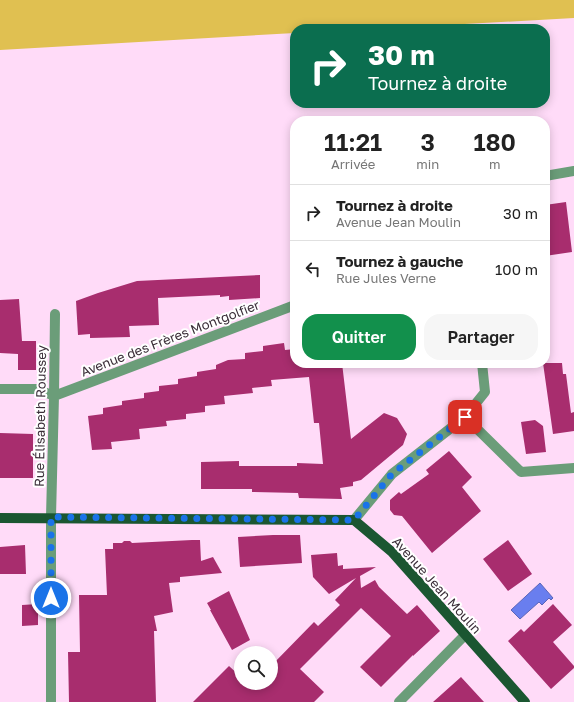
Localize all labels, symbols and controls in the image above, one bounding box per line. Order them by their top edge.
text: 30 m [368,38,435,71]
icon: right [302,40,354,92]
text: Tournez à droite [368,72,507,94]
text: 11:21 [324,127,382,156]
text: 3 [421,127,435,156]
text: 180 [473,127,516,156]
text: Arrivée [331,156,375,172]
text: min [416,156,439,172]
text: m [489,156,500,172]
text: Tournez à droite [336,196,453,214]
icon: right [302,202,324,224]
text: 30 m [503,204,538,222]
text: Avenue Jean Moulin [336,214,461,230]
text: Tournez à gauche [336,252,463,270]
icon: left [302,258,324,280]
text: 100 m [495,260,538,278]
text: Rue Jules Verne [336,270,436,286]
street label: Avenue des Frères Montgolfier [78,296,262,380]
button: Quitter [302,314,416,360]
button: Partager [424,314,538,360]
street label: Rue Élisabeth Roussey [31,344,49,487]
pin [448,400,482,434]
icon: arrive [454,406,476,428]
street label: Avenue Jean Moulin [389,533,485,637]
position arrow [30,577,72,619]
map controls [234,646,278,690]
button: search [234,646,278,690]

